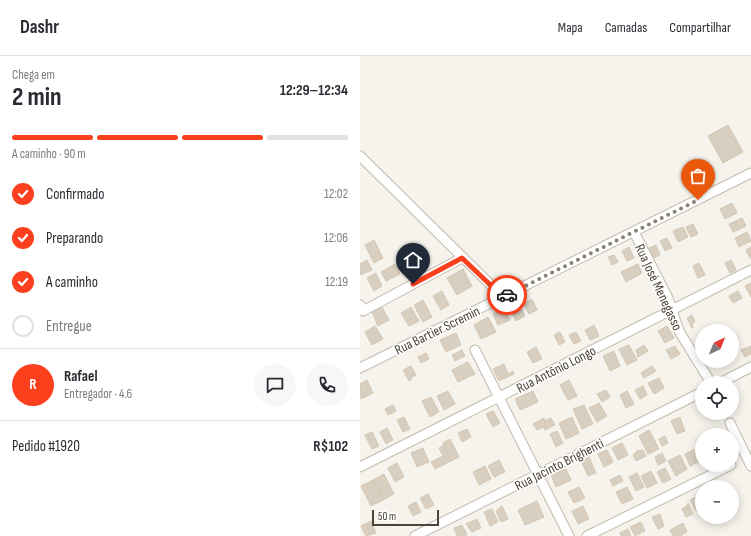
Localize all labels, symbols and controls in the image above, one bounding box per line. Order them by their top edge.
text: Dashr [20,16,59,39]
text: Mapa [558,19,583,36]
text: Camadas [605,19,647,36]
text: Compartilhar [669,19,731,36]
text: Chega em [12,67,55,83]
text: 12:29–12:34 [280,81,348,100]
text: 2 min [12,82,62,113]
text: A caminho · 90 m [12,146,86,162]
pin [681,159,715,200]
icon: bag [687,165,709,187]
icon: check [12,183,34,205]
text: Confirmado [46,185,105,204]
text: 12:02 [324,186,348,202]
icon: check [12,227,34,249]
text: Preparando [46,229,103,248]
text: 12:06 [324,230,348,246]
street label: Rua José Menegasso [631,241,686,333]
pin [396,243,430,284]
icon: home [402,249,424,271]
icon: check [12,271,34,293]
text: A caminho [46,273,98,292]
text: 12:19 [325,274,348,290]
courier [487,275,527,315]
icon: car [496,284,518,306]
street label: Rua Bartier Scremin [392,302,483,358]
text: Entregue [46,317,92,336]
north arrow [695,324,739,368]
map controls [695,324,739,524]
street label: Rua Antônio Longo [514,342,599,397]
button: chat [254,364,296,406]
button: phone [306,364,348,406]
text: Rafael [64,367,97,386]
text: R [29,375,37,394]
button: locate [695,376,739,420]
text: Entregador · 4.6 [64,386,132,402]
button: + [695,428,739,472]
street label: Rua Jacinto Brighenti [512,435,607,494]
text: Pedido #1920 [12,437,80,456]
text: R$102 [313,437,348,456]
button: − [695,480,739,524]
scale bar [372,508,439,527]
text: 50 m [378,510,396,523]

